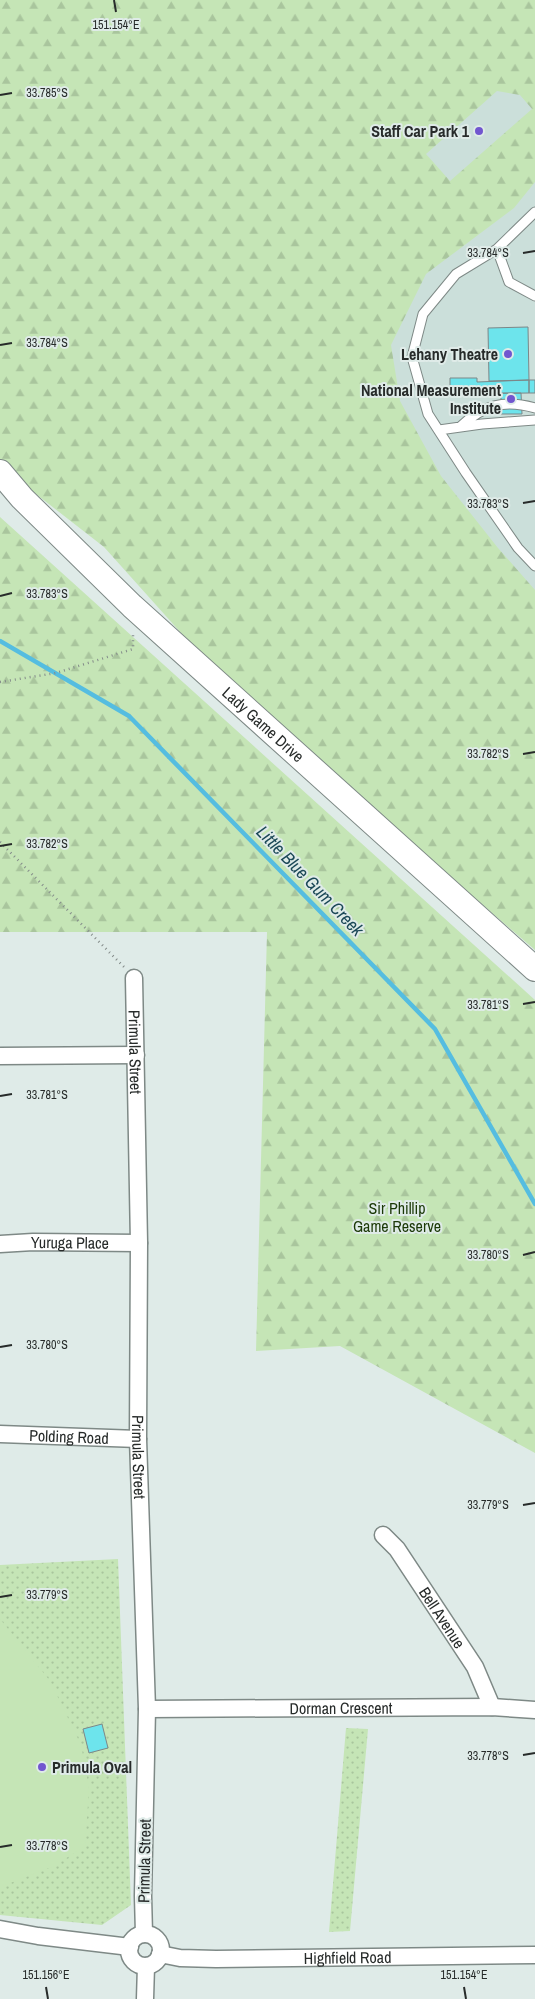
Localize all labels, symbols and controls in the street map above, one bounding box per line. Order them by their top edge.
text: 151.154°E [93,17,139,33]
text: 33.785°S [26,85,68,101]
place label: Staff Car Park 1 [371,120,470,142]
marker: Staff Car Park 1 [473,125,485,137]
text: 33.784°S [467,245,509,261]
text: 33.784°S [26,335,68,351]
place label: Lehany Theatre [401,343,498,365]
marker: Lehany Theatre [502,348,514,360]
place label: National Measurement Institute [361,379,502,419]
marker: National Measurement Institute [505,393,517,405]
text: 33.783°S [467,496,509,512]
text: 33.783°S [26,586,68,602]
street label: Lady Game Drive [218,682,309,767]
text: 33.782°S [467,746,509,762]
water label: Little Blue Gum Creek [251,820,370,942]
text: 33.782°S [26,836,68,852]
text: 33.781°S [467,997,509,1013]
street label: Primula Street [124,1010,147,1095]
text: 33.781°S [26,1087,68,1103]
park label: Sir Phillip Game Reserve [353,1197,441,1237]
street label: Yuruga Place [31,1231,109,1254]
text: 33.780°S [467,1247,509,1263]
text: 33.780°S [26,1337,68,1353]
street label: Primula Street [127,1415,151,1500]
street label: Polding Road [29,1424,109,1449]
text: 33.779°S [467,1497,509,1513]
street label: Bell Avenue [414,1583,471,1652]
text: 33.779°S [26,1587,68,1603]
street label: Dorman Crescent [289,1697,393,1719]
text: 33.778°S [467,1748,509,1764]
place label: Primula Oval [52,1756,132,1778]
marker: Primula Oval [36,1761,48,1773]
street label: Primula Street [132,1819,156,1903]
text: 33.778°S [26,1838,68,1854]
street label: Highfield Road [304,1946,392,1969]
text: 151.156°E [23,1967,69,1983]
text: 151.154°E [441,1967,487,1983]

